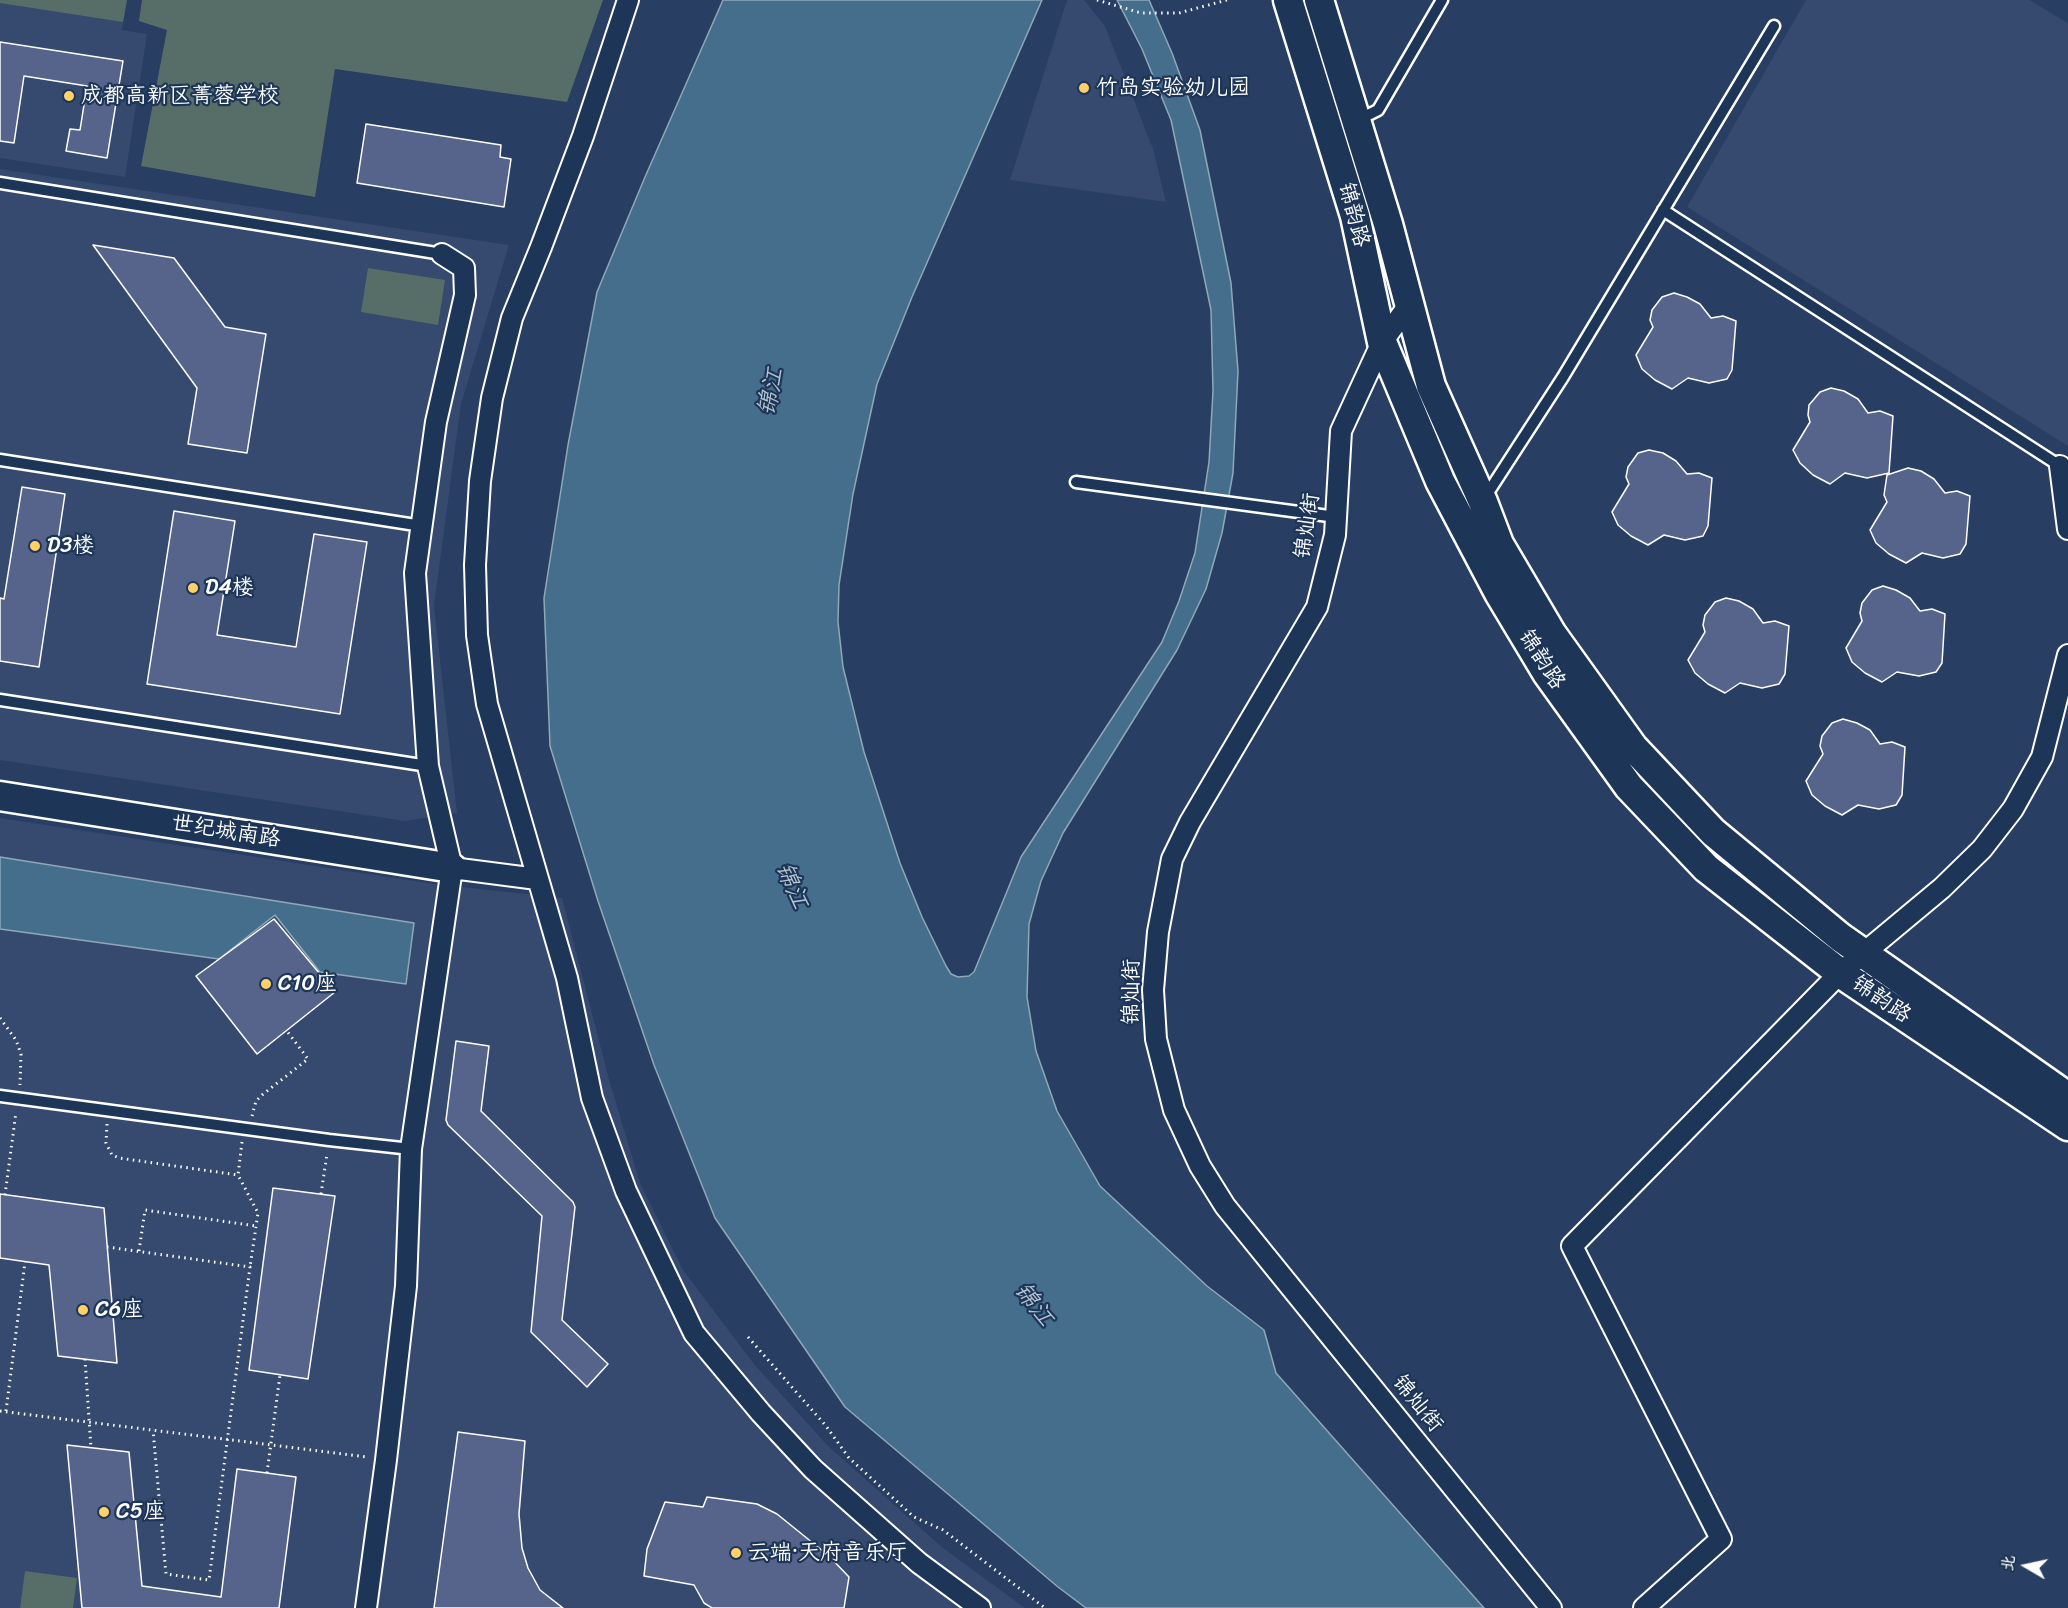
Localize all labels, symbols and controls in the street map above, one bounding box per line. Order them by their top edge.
place label: 竹岛实验幼儿园 [1096,75,1250,101]
marker: 竹岛实验幼儿园 [1077,81,1091,95]
place label: 成都高新区菁蓉学校 [81,83,279,109]
marker: 成都高新区菁蓉学校 [62,89,76,103]
street label: 锦韵路 [1332,180,1374,250]
water label: 锦江 [753,366,791,418]
street label: 锦灿街 [1290,491,1326,561]
place label: D3楼 [47,533,94,559]
marker: D3楼 [28,539,42,553]
place label: D4楼 [205,575,254,601]
marker: D4楼 [186,581,200,595]
street label: 锦韵路 [1512,625,1570,695]
street label: 世纪城南路 [170,810,282,854]
water label: 锦江 [768,858,814,914]
street label: 锦灿街 [1119,959,1145,1025]
place label: C10座 [278,971,337,997]
street label: 锦韵路 [1846,971,1916,1029]
marker: C10座 [259,977,273,991]
water label: 锦江 [1007,1277,1059,1333]
place label: C6座 [95,1297,143,1323]
marker: C6座 [76,1303,90,1317]
street label: 锦灿街 [1386,1370,1448,1438]
place label: C5座 [116,1499,165,1525]
marker: C5座 [97,1505,111,1519]
north arrow [1996,1536,2056,1596]
place label: 云端·天府音乐厅 [748,1540,908,1566]
marker: 云端·天府音乐厅 [729,1546,743,1560]
text: 北 [1992,1553,2023,1573]

